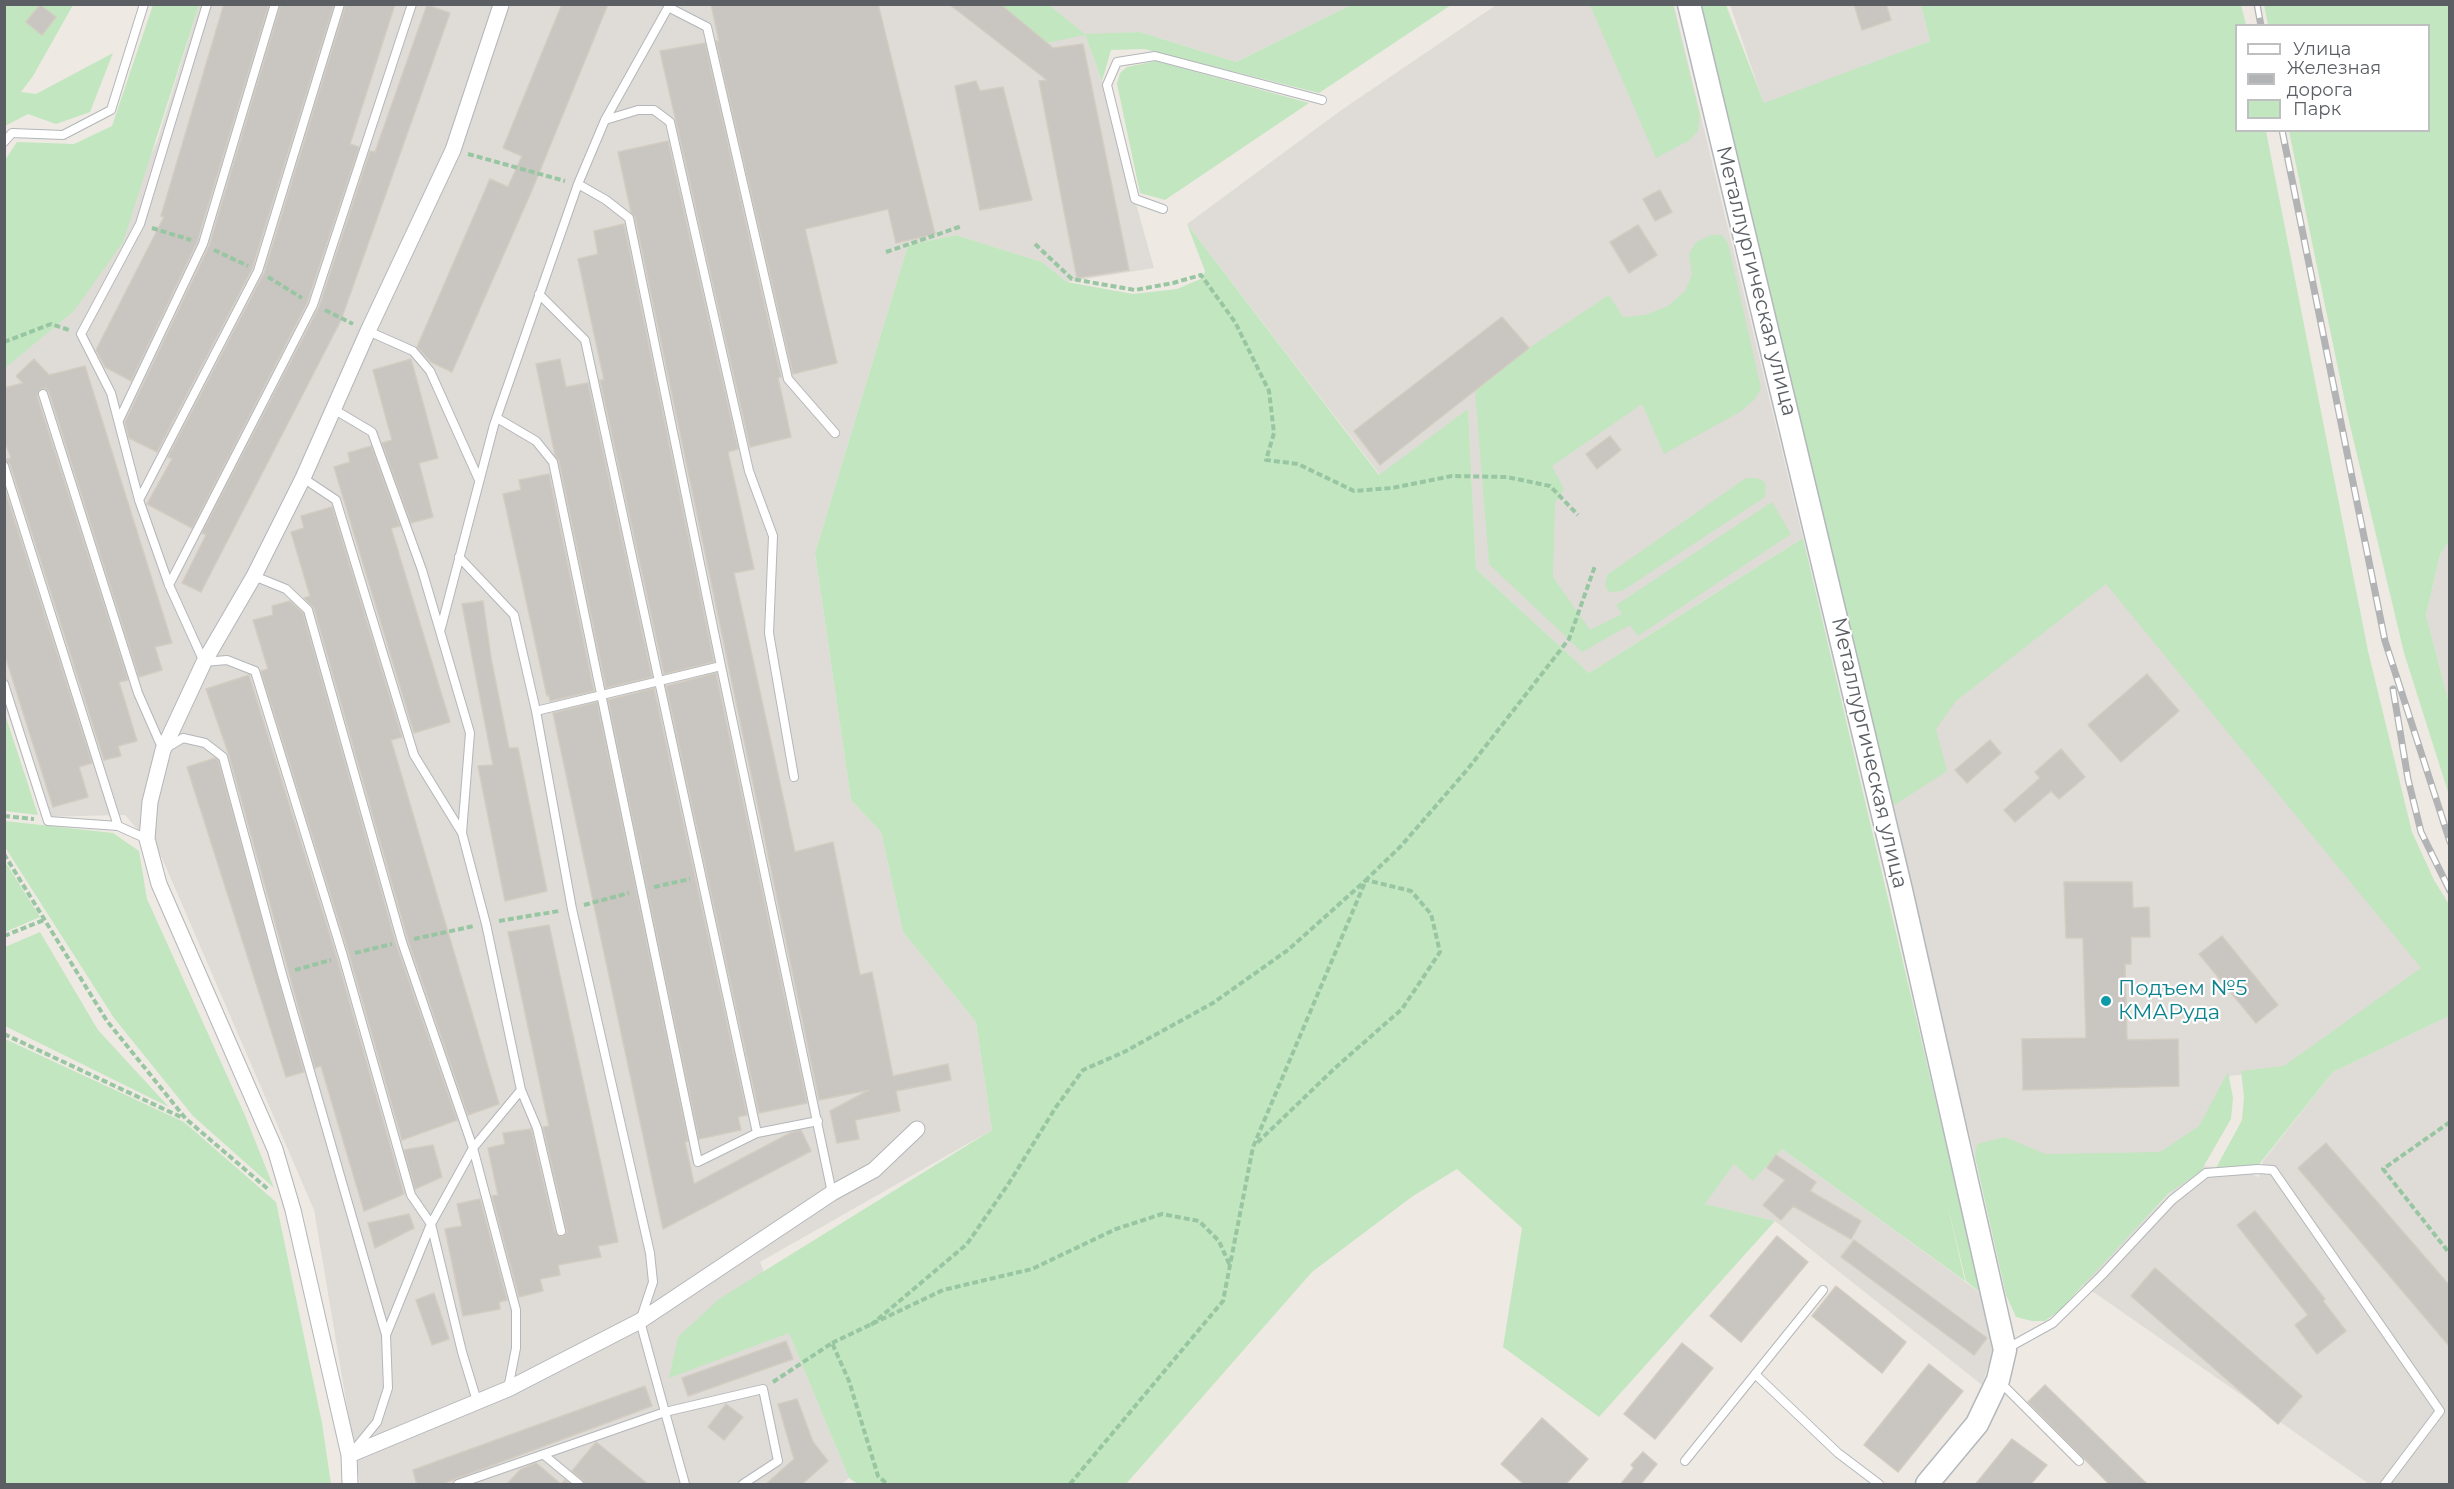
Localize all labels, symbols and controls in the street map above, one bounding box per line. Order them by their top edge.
legend [2235,24,2430,132]
text: Улица [2293,38,2351,60]
text: Железная дорога [2287,57,2381,101]
text: Парк [2293,98,2341,120]
street label: Металлургическая улица [1710,143,1802,419]
street label: Металлургическая улица [1826,615,1912,891]
place label: Подъем №5 КМАРуда [2118,976,2247,1026]
marker: Подъем №5 КМАРуда [2099,994,2113,1008]

